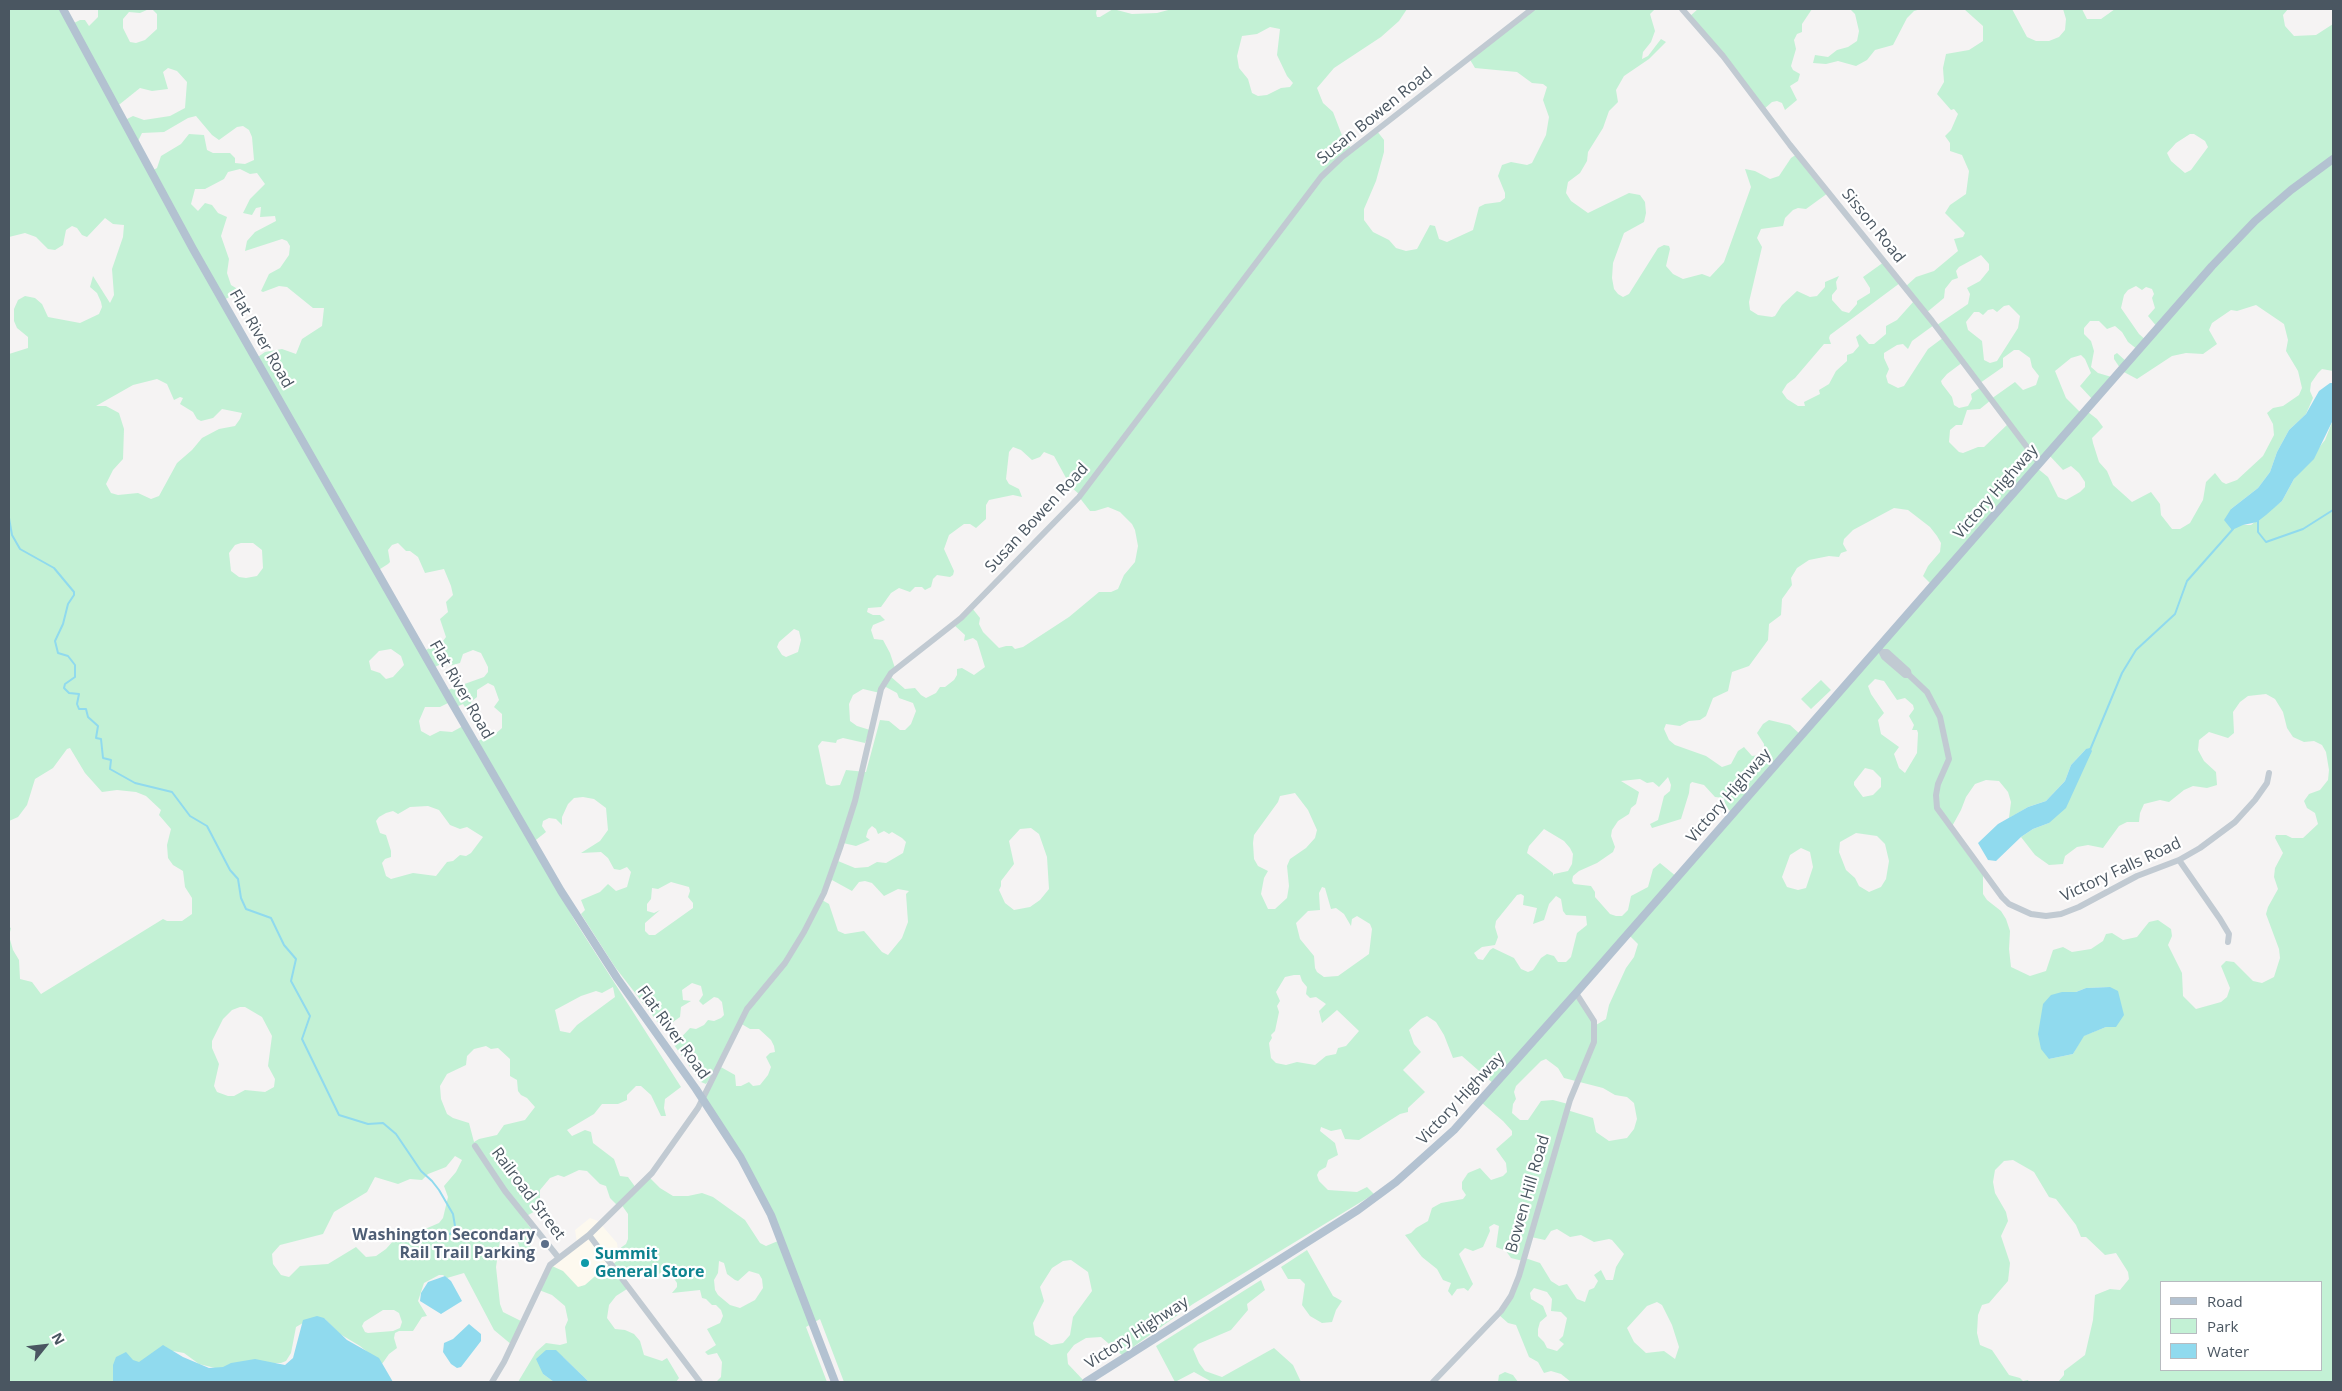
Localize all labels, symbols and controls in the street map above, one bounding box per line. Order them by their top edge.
street label: Susan Bowen Road [1314,64,1436,168]
street label: Sisson Road [1837,185,1909,267]
street label: Flat River Road [225,286,297,392]
street label: Victory Highway [1950,441,2042,543]
street label: Susan Bowen Road [981,459,1093,577]
street label: Flat River Road [425,637,497,743]
street label: Victory Highway [1683,745,1775,847]
street label: Victory Falls Road [2058,834,2184,906]
street label: Flat River Road [633,983,713,1083]
street label: Victory Highway [1413,1049,1509,1149]
street label: Bowen Hill Road [1502,1133,1554,1255]
street label: Railroad Street [487,1144,569,1244]
place label: Washington Secondary Rail Trail Parking [352,1225,535,1263]
marker: Washington Secondary Rail Trail Parking [539,1238,551,1250]
place label: Summit General Store [595,1244,704,1282]
marker: Summit General Store [579,1257,591,1269]
legend [2160,1281,2322,1371]
text: Road [2207,1291,2243,1311]
street label: Victory Highway [1082,1293,1192,1373]
text: Park [2207,1316,2238,1336]
north arrow [20,1321,70,1371]
text: N [47,1329,70,1348]
text: Water [2207,1341,2249,1361]

